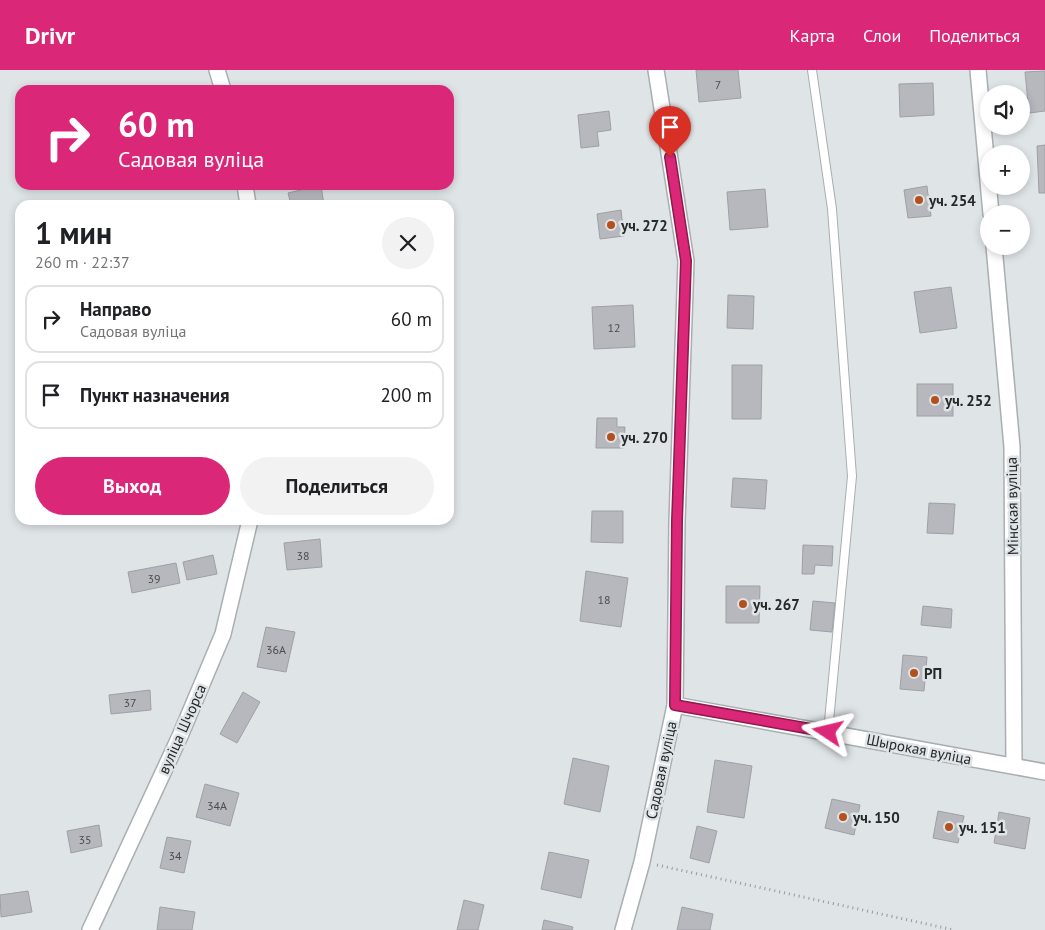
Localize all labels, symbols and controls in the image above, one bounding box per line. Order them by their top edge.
text: Drivr [25,20,75,51]
text: Карта [790,24,835,47]
text: Слои [863,24,901,47]
text: Поделиться [929,24,1020,47]
house number: 7 [715,77,721,92]
map controls [980,85,1030,255]
button: sound [980,85,1030,135]
text: 60 m [118,101,195,147]
icon: right [35,105,100,170]
pin [649,106,691,157]
icon: arrive [656,113,684,141]
text: Садовая вуліца [118,145,264,173]
button: + [980,145,1030,195]
place label: уч. 254 [928,191,976,210]
marker: уч. 254 [913,194,925,206]
button: − [980,205,1030,255]
text: 1 мин [35,213,112,252]
place label: уч. 272 [620,216,668,235]
button: close [382,217,434,269]
marker: уч. 272 [605,219,617,231]
text: 260 m · 22:37 [35,252,130,272]
text: Направо [80,297,151,321]
icon: right [37,305,65,333]
text: 60 m [391,307,432,331]
house number: 12 [607,320,621,335]
text: Садовая вуліца [80,321,186,341]
icon: arrive [37,381,65,409]
text: Пункт назначения [80,383,230,407]
text: 200 m [380,383,432,407]
place label: уч. 252 [944,391,992,410]
marker: уч. 252 [929,394,941,406]
place label: уч. 270 [620,428,668,447]
marker: уч. 270 [605,431,617,443]
button: Выход [35,457,230,515]
button: Поделиться [240,457,434,515]
street label: Мінская вуліца [1002,457,1022,555]
house number: 38 [296,548,310,563]
house number: 39 [147,571,161,586]
house number: 18 [597,592,611,607]
place label: уч. 267 [752,595,800,614]
marker: уч. 267 [737,598,749,610]
house number: 36А [266,642,286,657]
place label: РП [924,664,942,683]
marker: РП [908,667,920,679]
street label: вуліца Шчорса [154,681,210,777]
house number: 37 [123,695,137,710]
position arrow [801,705,853,757]
street label: Садовая вуліца [641,719,681,821]
street label: Шырокая вуліца [865,730,973,768]
house number: 34А [207,798,227,813]
place label: уч. 150 [852,808,900,827]
marker: уч. 150 [837,811,849,823]
place label: уч. 151 [958,818,1006,837]
marker: уч. 151 [943,821,955,833]
house number: 35 [78,832,92,847]
house number: 34 [168,848,182,863]

